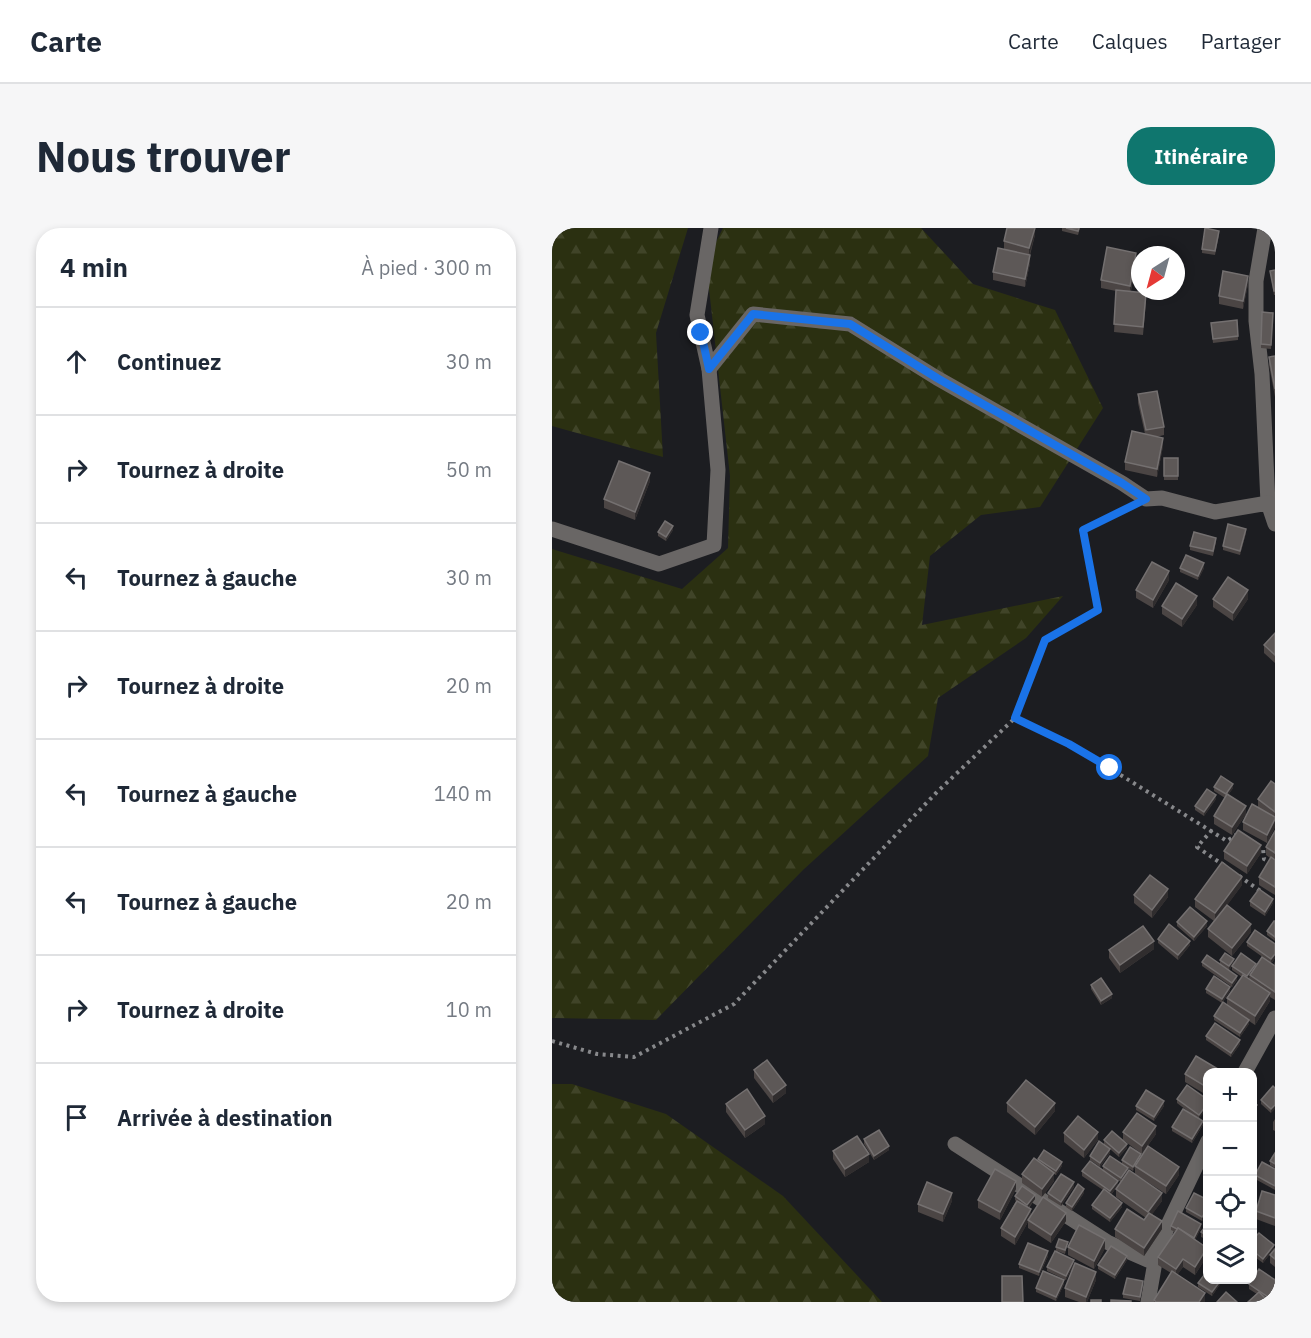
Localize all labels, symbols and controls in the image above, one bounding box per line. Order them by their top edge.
text: Carte [30,23,102,60]
text: Carte [1008,27,1059,55]
text: Calques [1092,27,1168,55]
text: Partager [1201,27,1281,55]
button: Itinéraire [1127,127,1275,185]
text: Nous trouver [36,129,291,184]
north arrow [1131,246,1185,300]
text: 4 min [60,250,128,284]
text: À pied · 300 m [361,254,492,281]
route end [687,319,713,345]
icon: ahead [60,345,93,378]
text: Continuez [117,347,221,376]
text: 30 m [446,348,492,375]
icon: right [60,453,93,486]
text: Tournez à droite [117,455,284,484]
text: 50 m [446,456,492,483]
icon: left [60,561,93,594]
text: Tournez à gauche [117,563,297,592]
text: 30 m [446,564,492,591]
icon: right [60,669,93,702]
text: Tournez à droite [117,671,284,700]
text: 20 m [446,672,492,699]
route start [1096,754,1122,780]
icon: left [60,777,93,810]
text: Tournez à gauche [117,779,297,808]
text: 140 m [434,780,492,807]
icon: left [60,885,93,918]
text: Tournez à gauche [117,887,297,916]
text: 20 m [446,888,492,915]
icon: right [60,993,93,1026]
text: Tournez à droite [117,995,284,1024]
text: 10 m [446,996,492,1023]
map controls [1203,1068,1257,1284]
button: + [1203,1068,1257,1122]
icon: arrive [60,1101,93,1134]
text: Arrivée à destination [117,1103,333,1132]
button: − [1203,1122,1257,1176]
button: locate [1203,1176,1257,1230]
button: layers [1203,1230,1257,1284]

